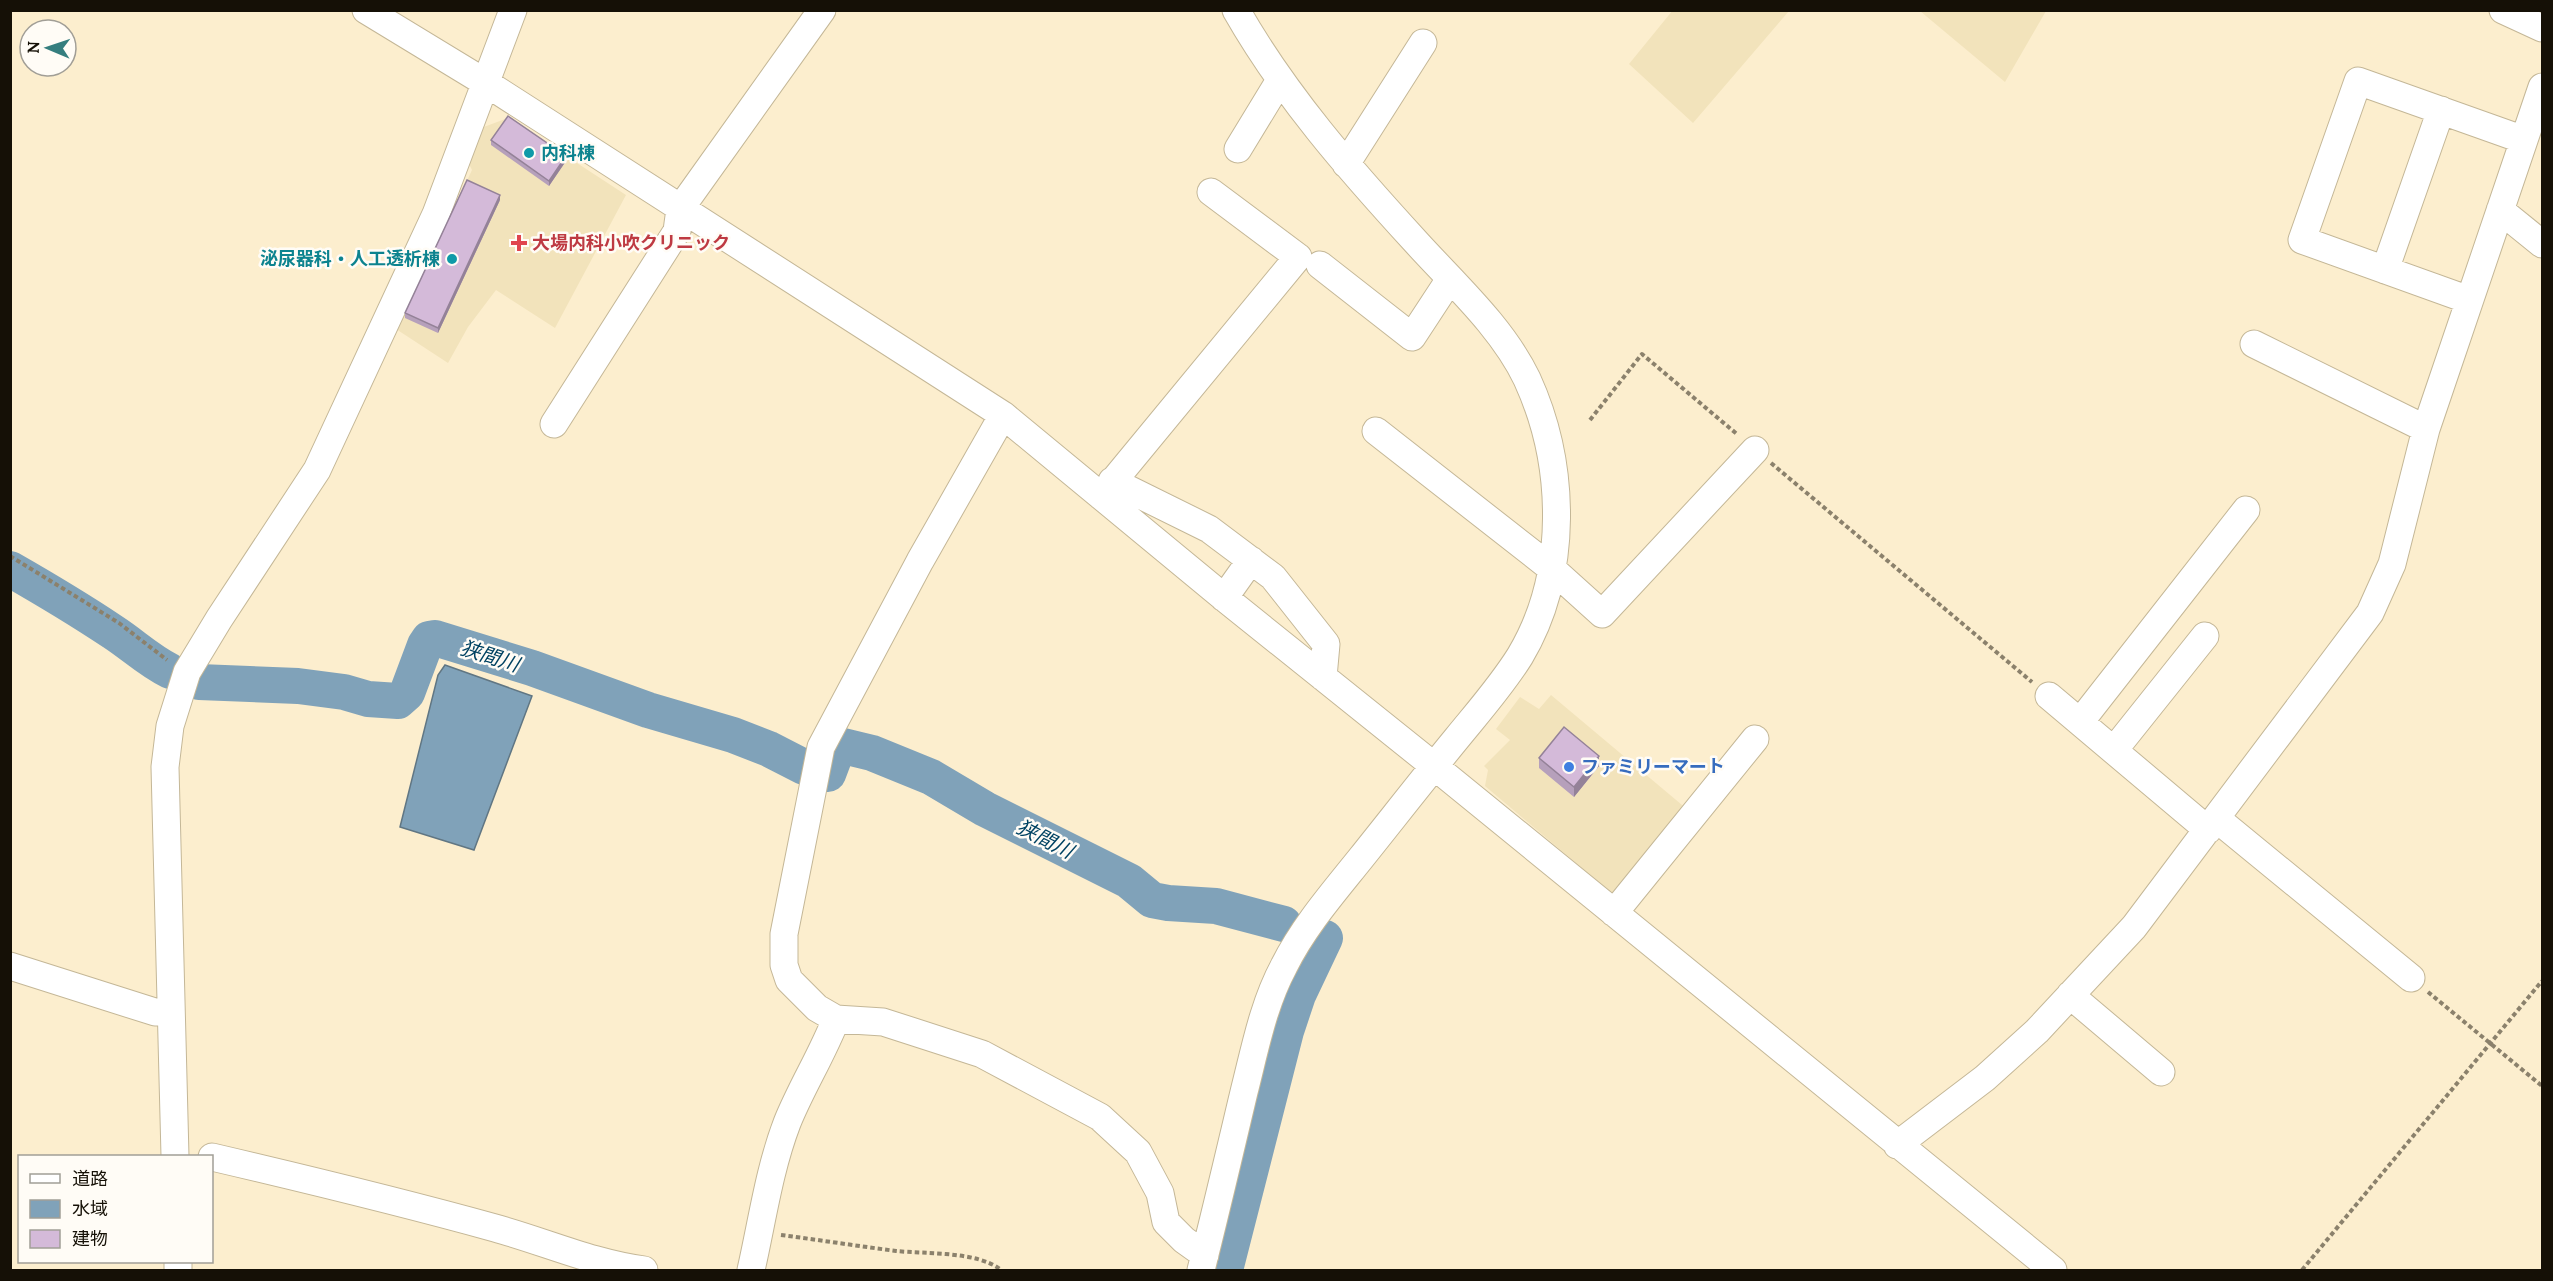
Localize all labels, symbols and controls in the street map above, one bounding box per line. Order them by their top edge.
north arrow [18,18,78,78]
text: N [23,41,43,54]
place label: 内科棟 [541,141,595,164]
marker: 内科棟 [522,146,536,160]
place label: 大場内科小吹クリニック [532,231,730,254]
marker: 大場内科小吹クリニック [510,234,528,252]
place label: 泌尿器科・人工透析棟 [260,247,440,270]
marker: 泌尿器科・人工透析棟 [445,252,459,266]
water label: 狭間川 [458,634,524,677]
place label: ファミリーマート [1581,755,1725,778]
marker: ファミリーマート [1562,760,1576,774]
water label: 狭間川 [1013,814,1079,864]
legend [18,1155,213,1263]
text: 道路 [72,1167,108,1190]
text: 水域 [72,1197,108,1220]
text: 建物 [72,1227,108,1250]

